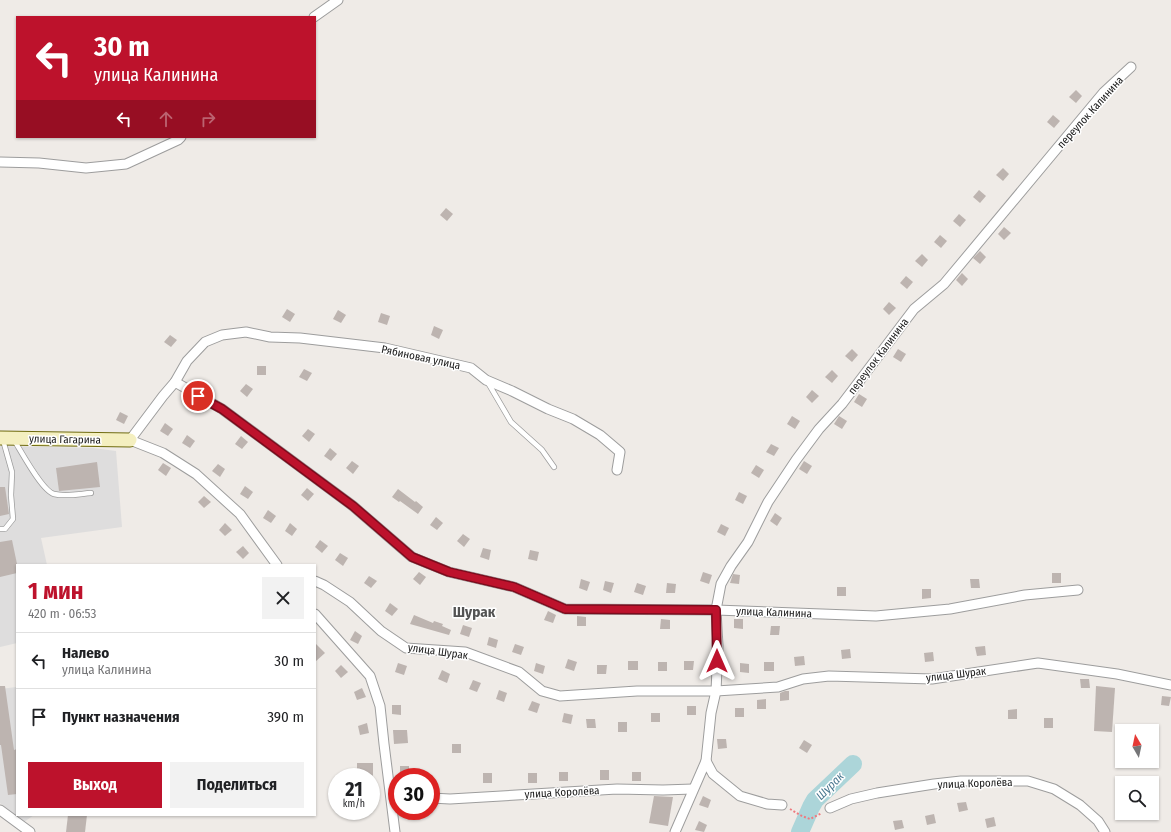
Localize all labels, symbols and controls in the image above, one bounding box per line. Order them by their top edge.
text: 30 m [94,30,150,63]
icon: left [28,32,80,84]
text: улица Калинина [94,64,218,86]
street label: переулок Калинина [1055,74,1126,151]
icon: left [113,108,135,130]
icon: ahead [155,108,177,130]
icon: right [197,108,219,130]
street label: переулок Калинина [845,316,911,397]
street label: Рябиновая улица [380,343,462,372]
pin [181,379,215,413]
icon: arrive [187,385,209,407]
street label: улица Гагарина [29,432,101,447]
text: 1 мин [28,577,83,605]
button: close [262,577,304,619]
district label: Шурак [453,603,496,621]
street label: улица Калинина [736,605,812,620]
text: 420 m · 06:53 [28,606,96,621]
position arrow [696,640,738,682]
street label: улица Шурак [407,641,470,662]
text: Налево [62,644,109,662]
icon: left [28,650,50,672]
text: 30 m [274,652,304,670]
text: улица Калинина [62,662,152,677]
street label: улица Шурак [925,664,988,685]
icon: arrive [28,706,50,728]
text: Пункт назначения [62,708,180,726]
text: 390 m [267,708,304,726]
north arrow [1115,724,1159,768]
map controls [1115,724,1159,820]
button: Выход [28,762,162,808]
button: Поделиться [170,762,304,808]
speed limit sign: 30 [388,768,440,820]
water label: Шурак [813,769,847,803]
street label: улица Королёва [937,776,1013,791]
button: search [1115,776,1159,820]
text: 21 [345,777,363,801]
street label: улица Королёва [524,784,600,801]
text: km/h [343,798,365,810]

